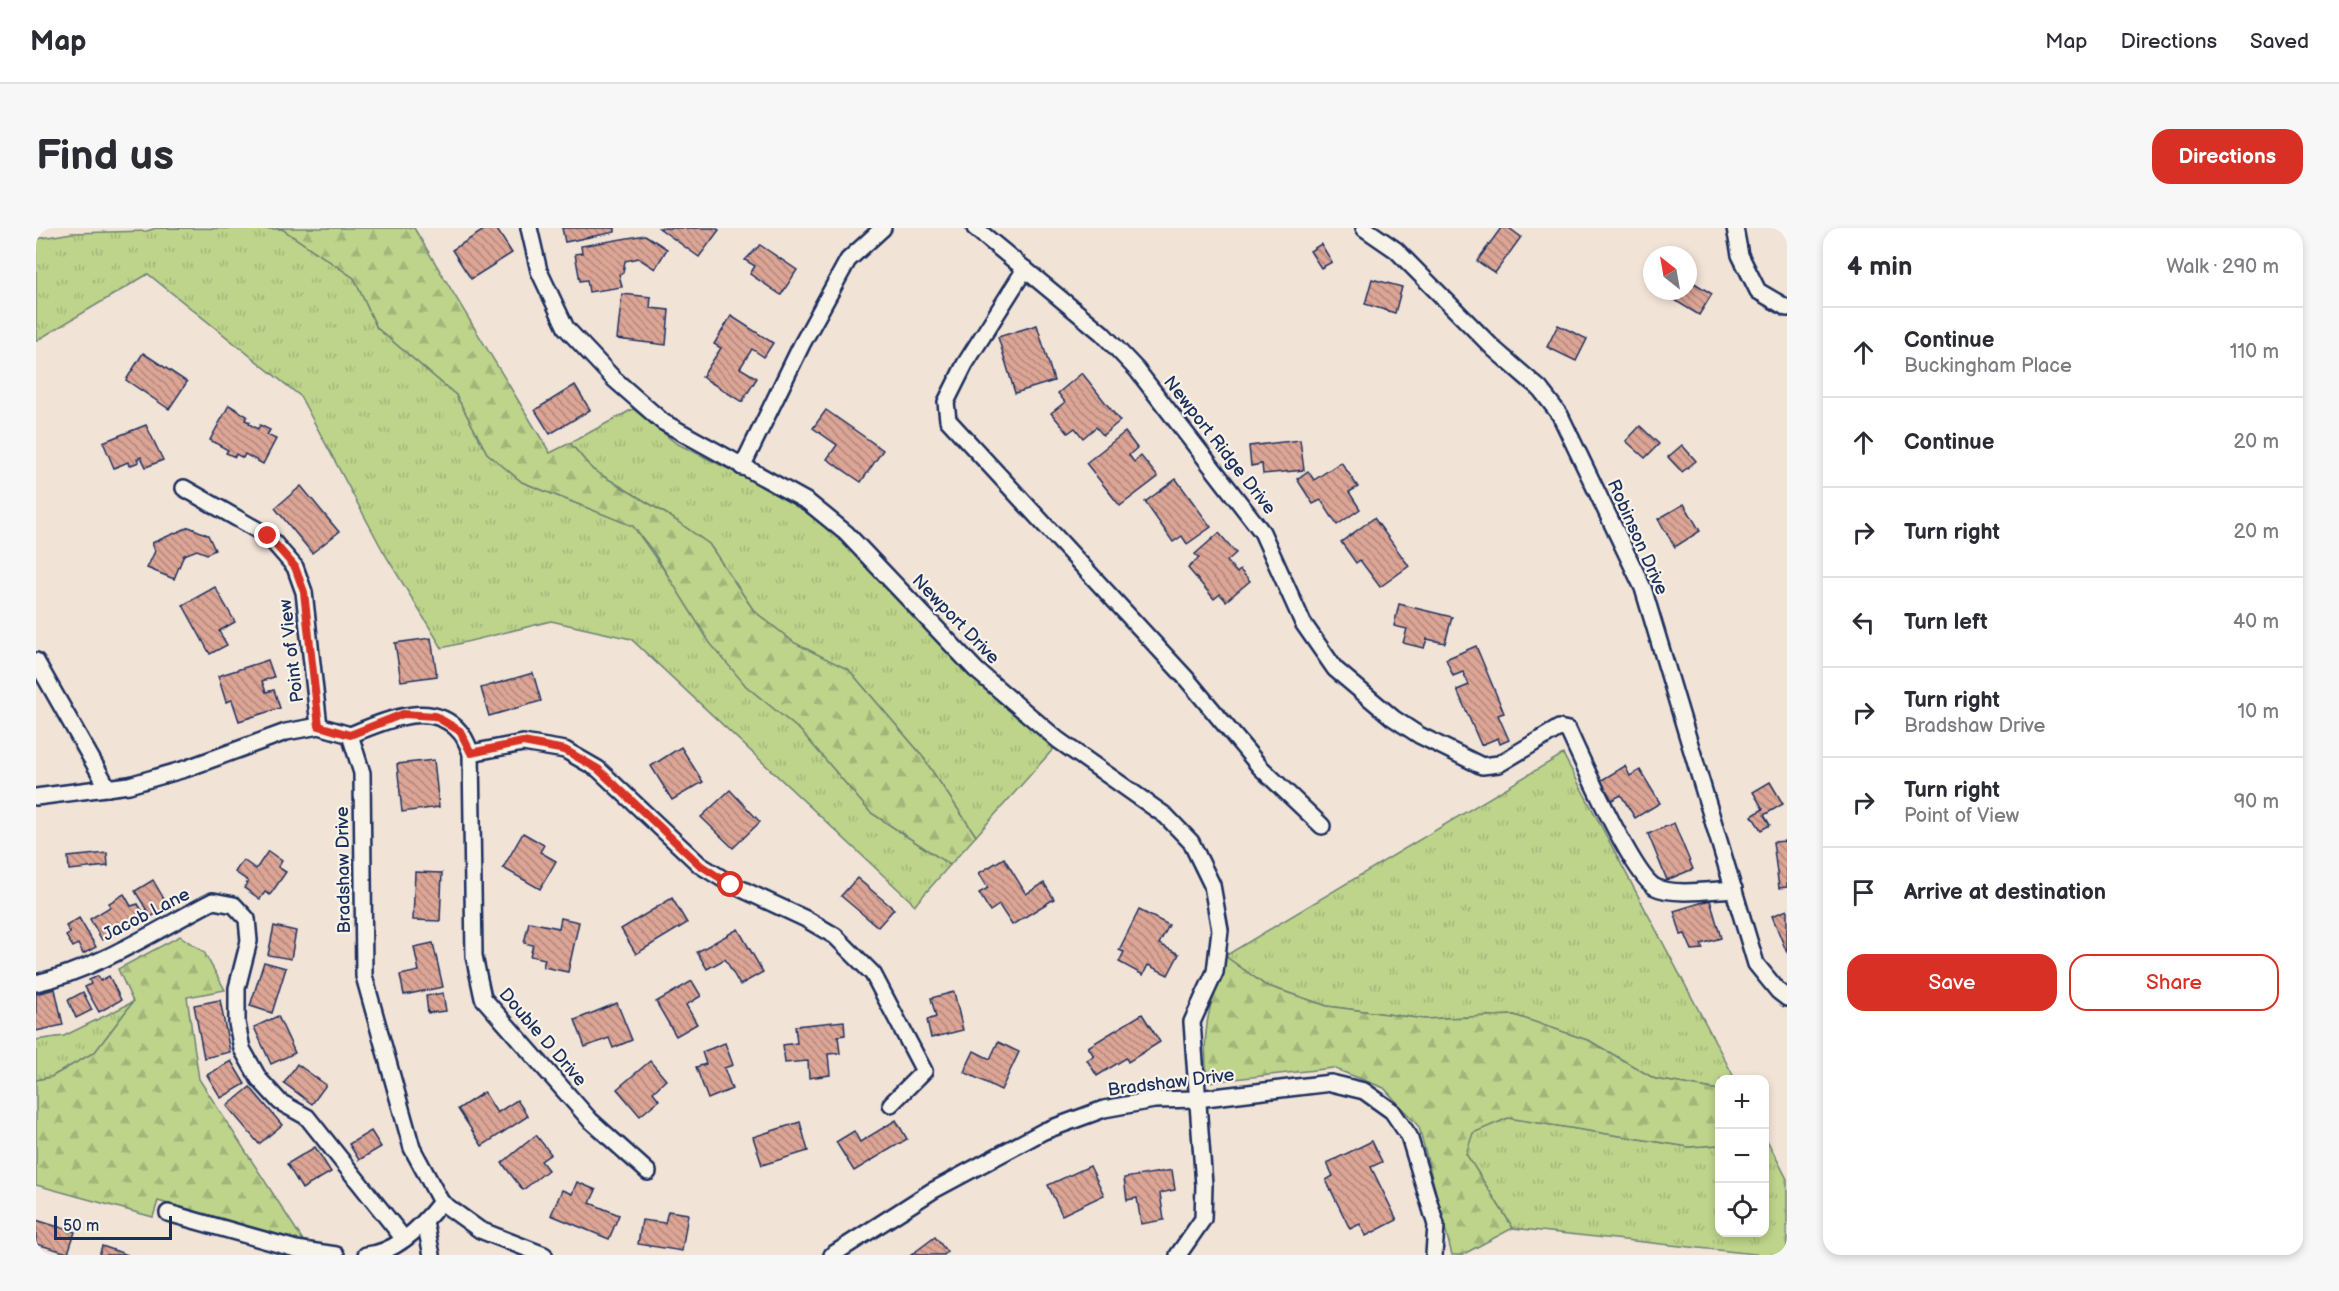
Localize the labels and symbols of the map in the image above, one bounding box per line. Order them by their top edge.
north arrow [1643,246,1697,300]
street label: Newport Ridge Drive [1159,372,1280,519]
street label: Robinson Drive [1603,476,1672,598]
route end [254,522,280,548]
street label: Newport Drive [908,570,1004,669]
street label: Point of View [275,598,308,704]
street label: Bradshaw Drive [332,806,355,934]
route start [717,871,743,897]
street label: Jacob Lane [99,883,194,945]
street label: Double D Drive [494,984,591,1091]
street label: Bradshaw Drive [1107,1064,1236,1101]
scale bar [54,1213,172,1240]

